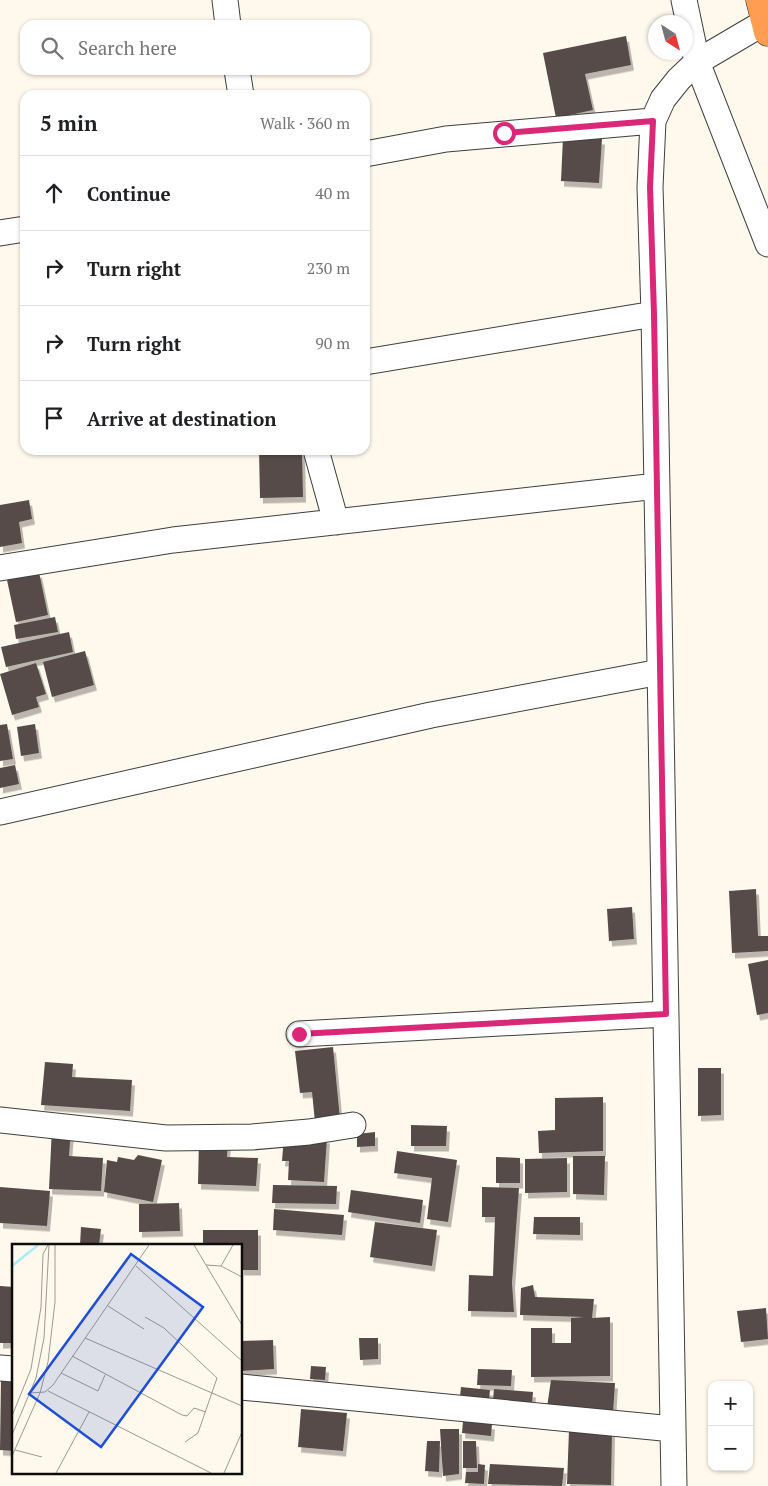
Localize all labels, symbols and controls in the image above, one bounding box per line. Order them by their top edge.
north arrow [648,15,693,60]
search box [20,20,370,75]
icon: search [38,34,66,62]
text: Search here [78,35,177,60]
text: 5 min [40,109,97,137]
text: Walk · 360 m [260,112,350,134]
route start [493,122,516,145]
icon: ahead [40,179,68,207]
text: Continue [87,181,171,206]
text: 40 m [315,182,350,204]
icon: right [40,254,68,282]
text: Turn right [87,256,181,281]
text: 230 m [307,257,350,279]
icon: right [40,329,68,357]
text: Turn right [87,331,181,356]
text: 90 m [315,332,350,354]
icon: arrive [40,404,68,432]
text: Arrive at destination [87,406,276,431]
route end [288,1023,311,1046]
inset map [12,1244,242,1474]
map controls [708,1381,753,1471]
button: + [708,1381,753,1426]
button: − [708,1426,753,1471]

